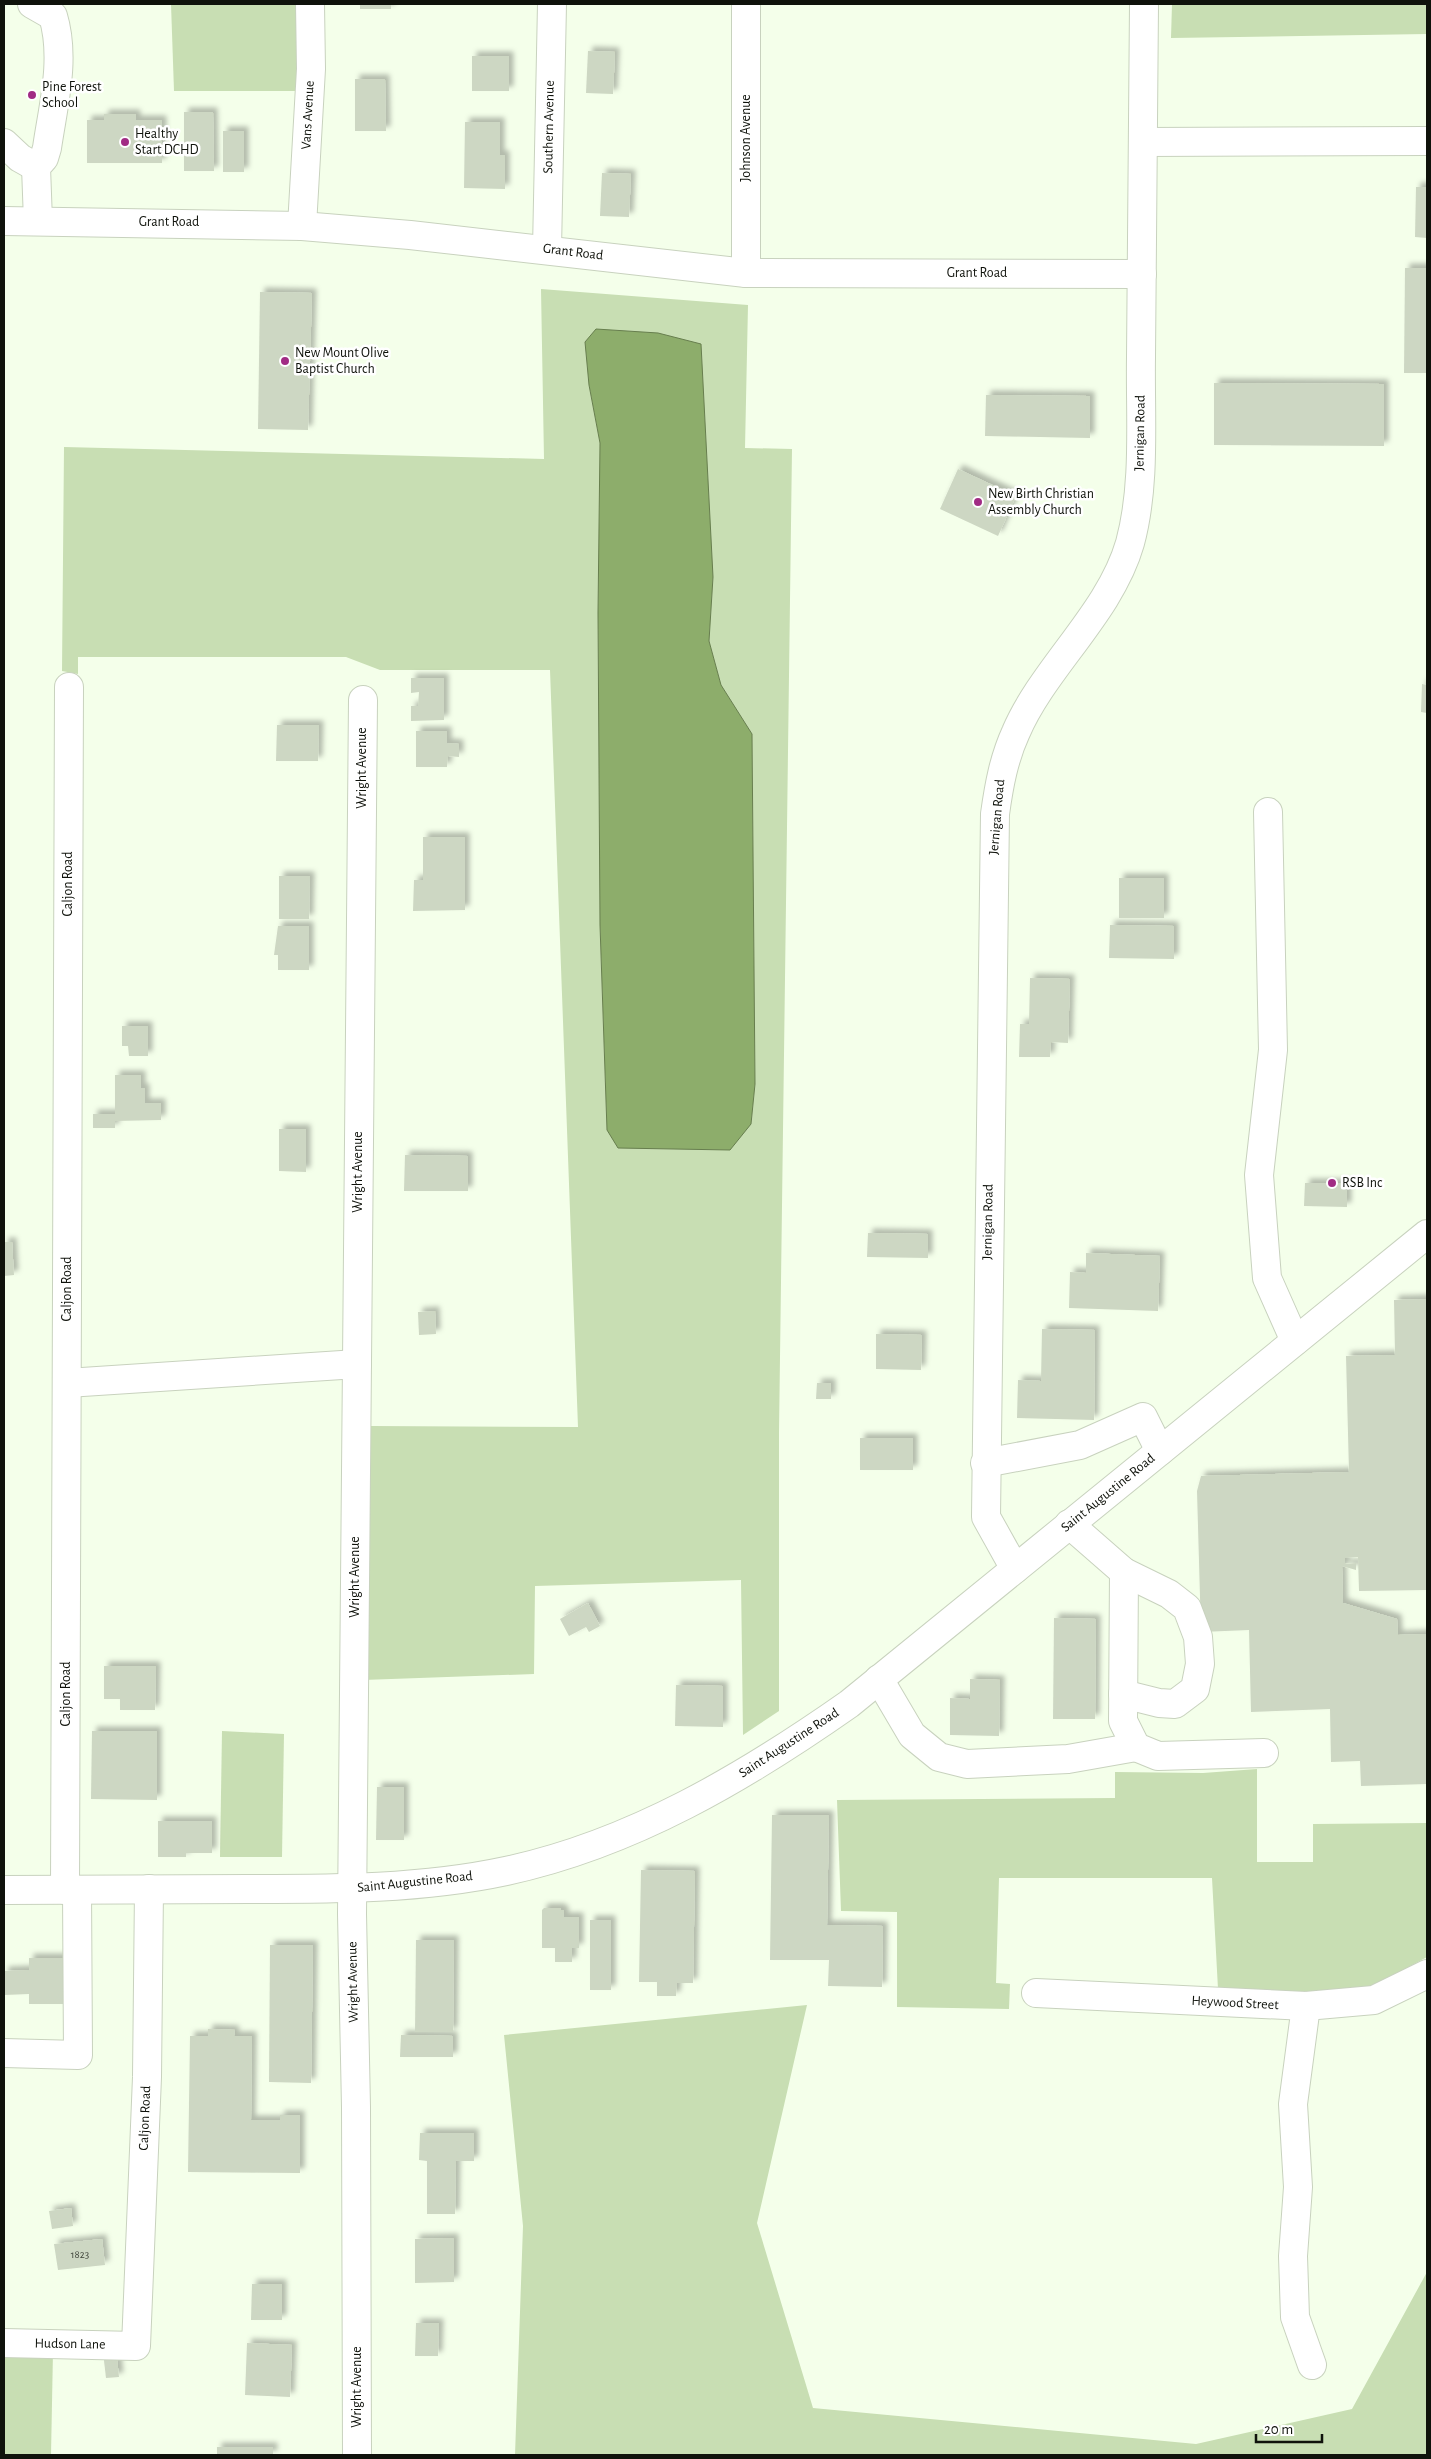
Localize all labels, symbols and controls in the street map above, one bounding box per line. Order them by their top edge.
place label: Pine Forest School [42,80,102,110]
street label: Vans Avenue [299,80,317,150]
street label: Southern Avenue [541,80,557,174]
marker: Pine Forest School [26,89,38,101]
street label: Johnson Avenue [739,94,753,182]
place label: Healthy Start DCHD [135,127,199,157]
marker: Healthy Start DCHD [119,136,131,148]
street label: Grant Road [139,215,199,229]
street label: Grant Road [542,241,604,263]
street label: Grant Road [947,266,1007,280]
place label: New Mount Olive Baptist Church [295,346,389,376]
marker: New Mount Olive Baptist Church [279,355,291,367]
street label: Jernigan Road [1132,395,1148,471]
place label: New Birth Christian Assembly Church [988,487,1094,517]
marker: New Birth Christian Assembly Church [972,496,984,508]
street label: Wright Avenue [355,727,369,809]
street label: Jernigan Road [987,779,1007,855]
street label: Caljon Road [61,851,75,917]
street label: Wright Avenue [351,1131,365,1213]
place label: RSB Inc [1342,1176,1383,1190]
marker: RSB Inc [1326,1177,1338,1189]
street label: Jernigan Road [980,1184,996,1260]
street label: Caljon Road [60,1256,74,1322]
street label: Saint Augustine Road [1059,1451,1157,1535]
street label: Wright Avenue [348,1536,362,1618]
street label: Caljon Road [59,1661,73,1727]
street label: Saint Augustine Road [737,1706,841,1780]
street label: Saint Augustine Road [357,1869,473,1895]
street label: Wright Avenue [345,1941,361,2023]
street label: Heywood Street [1191,1994,1279,2012]
street label: Caljon Road [137,2085,153,2151]
house number: 1823 [71,2249,90,2260]
street label: Hudson Lane [34,2336,106,2352]
street label: Wright Avenue [350,2346,364,2428]
scale bar [1256,2412,1322,2444]
text: 20 m [1264,2422,1293,2437]

